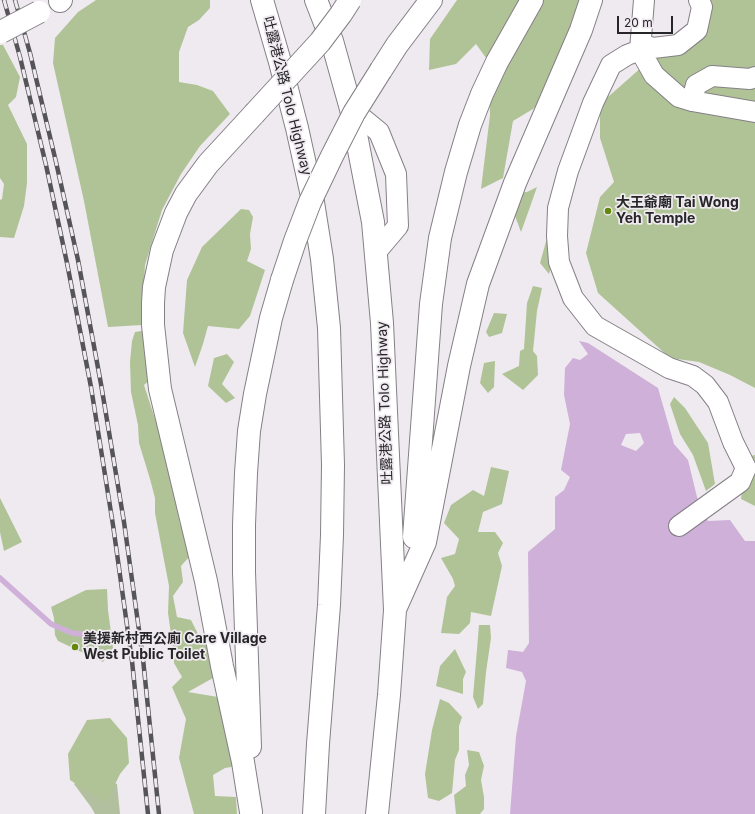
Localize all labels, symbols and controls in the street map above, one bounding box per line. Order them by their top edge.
scale bar [619,8,675,34]
street label: 吐露港公路 Tolo Highway [259,15,315,177]
text: 20 m [624,15,653,30]
place label: 大王爺廟 Tai Wong Yeh Temple [616,195,739,228]
marker: 大王爺廟 Tai Wong Yeh Temple [603,206,613,216]
street label: 吐露港公路 Tolo Highway [374,321,396,485]
place label: 美援新村西公廁 Care Village West Public Toilet [83,631,267,664]
marker: 美援新村西公廁 Care Village West Public Toilet [70,642,80,652]

